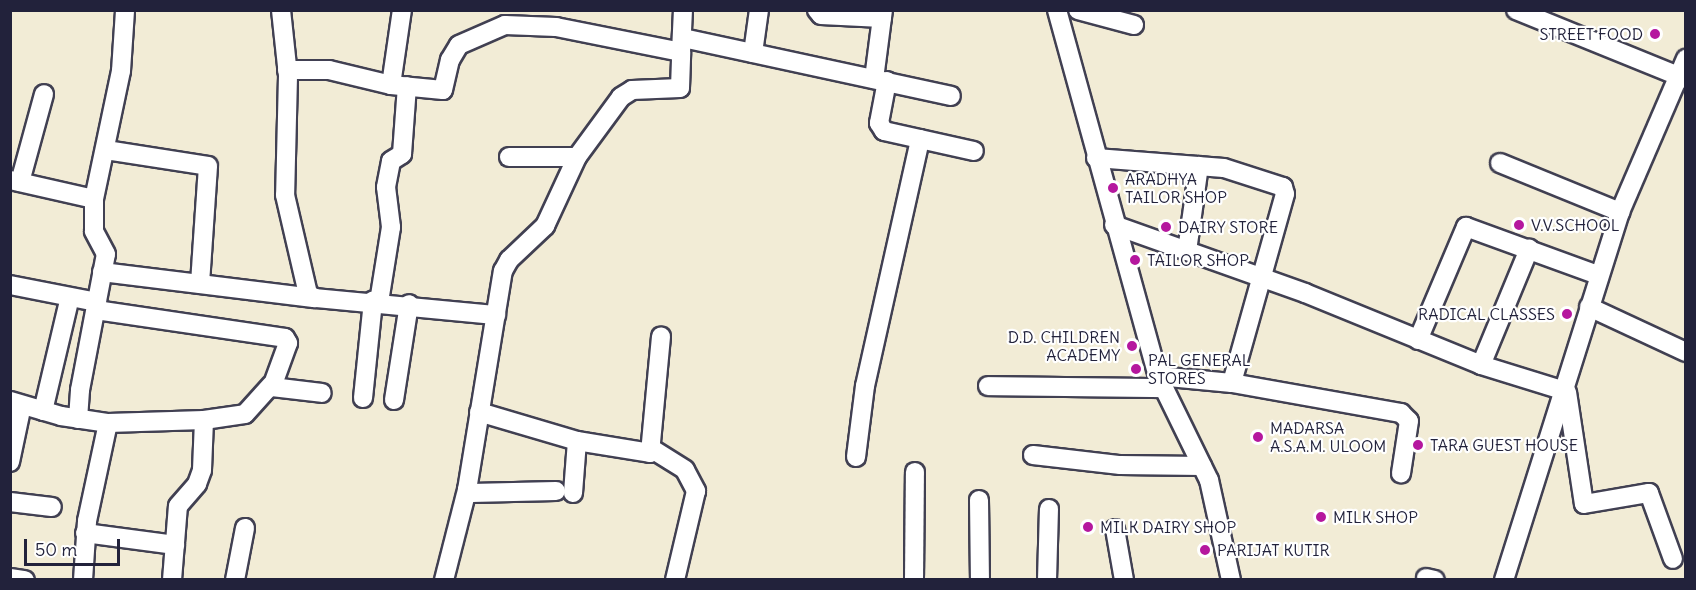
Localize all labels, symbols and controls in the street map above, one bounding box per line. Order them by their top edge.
place label: STREET FOOD [1540,24,1643,44]
marker: STREET FOOD [1648,27,1662,41]
place label: ARADHYA TAILOR SHOP [1125,169,1227,207]
marker: ARADHYA TAILOR SHOP [1106,181,1120,195]
place label: V.V.SCHOOL [1531,215,1620,235]
place label: DAIRY STORE [1178,217,1278,237]
marker: V.V.SCHOOL [1512,218,1526,232]
marker: DAIRY STORE [1159,220,1173,234]
place label: TAILOR SHOP [1147,250,1249,270]
marker: TAILOR SHOP [1128,253,1142,267]
place label: RADICAL CLASSES [1418,304,1555,324]
marker: RADICAL CLASSES [1560,307,1574,321]
place label: D.D. CHILDREN ACADEMY [1008,327,1120,365]
marker: D.D. CHILDREN ACADEMY [1125,339,1139,353]
place label: PAL GENERAL STORES [1148,350,1251,388]
marker: PAL GENERAL STORES [1129,362,1143,376]
place label: MADARSA A.S.A.M. ULOOM [1270,418,1386,456]
marker: MADARSA A.S.A.M. ULOOM [1251,430,1265,444]
place label: TARA GUEST HOUSE [1430,435,1578,455]
marker: TARA GUEST HOUSE [1411,438,1425,452]
place label: MILK SHOP [1333,507,1418,527]
marker: MILK SHOP [1314,510,1328,524]
place label: MILK DAIRY SHOP [1100,517,1236,537]
marker: MILK DAIRY SHOP [1081,520,1095,534]
scale bar [27,527,123,565]
text: 50 m [35,538,77,561]
place label: PARIJAT KUTIR [1217,540,1330,560]
marker: PARIJAT KUTIR [1198,543,1212,557]

